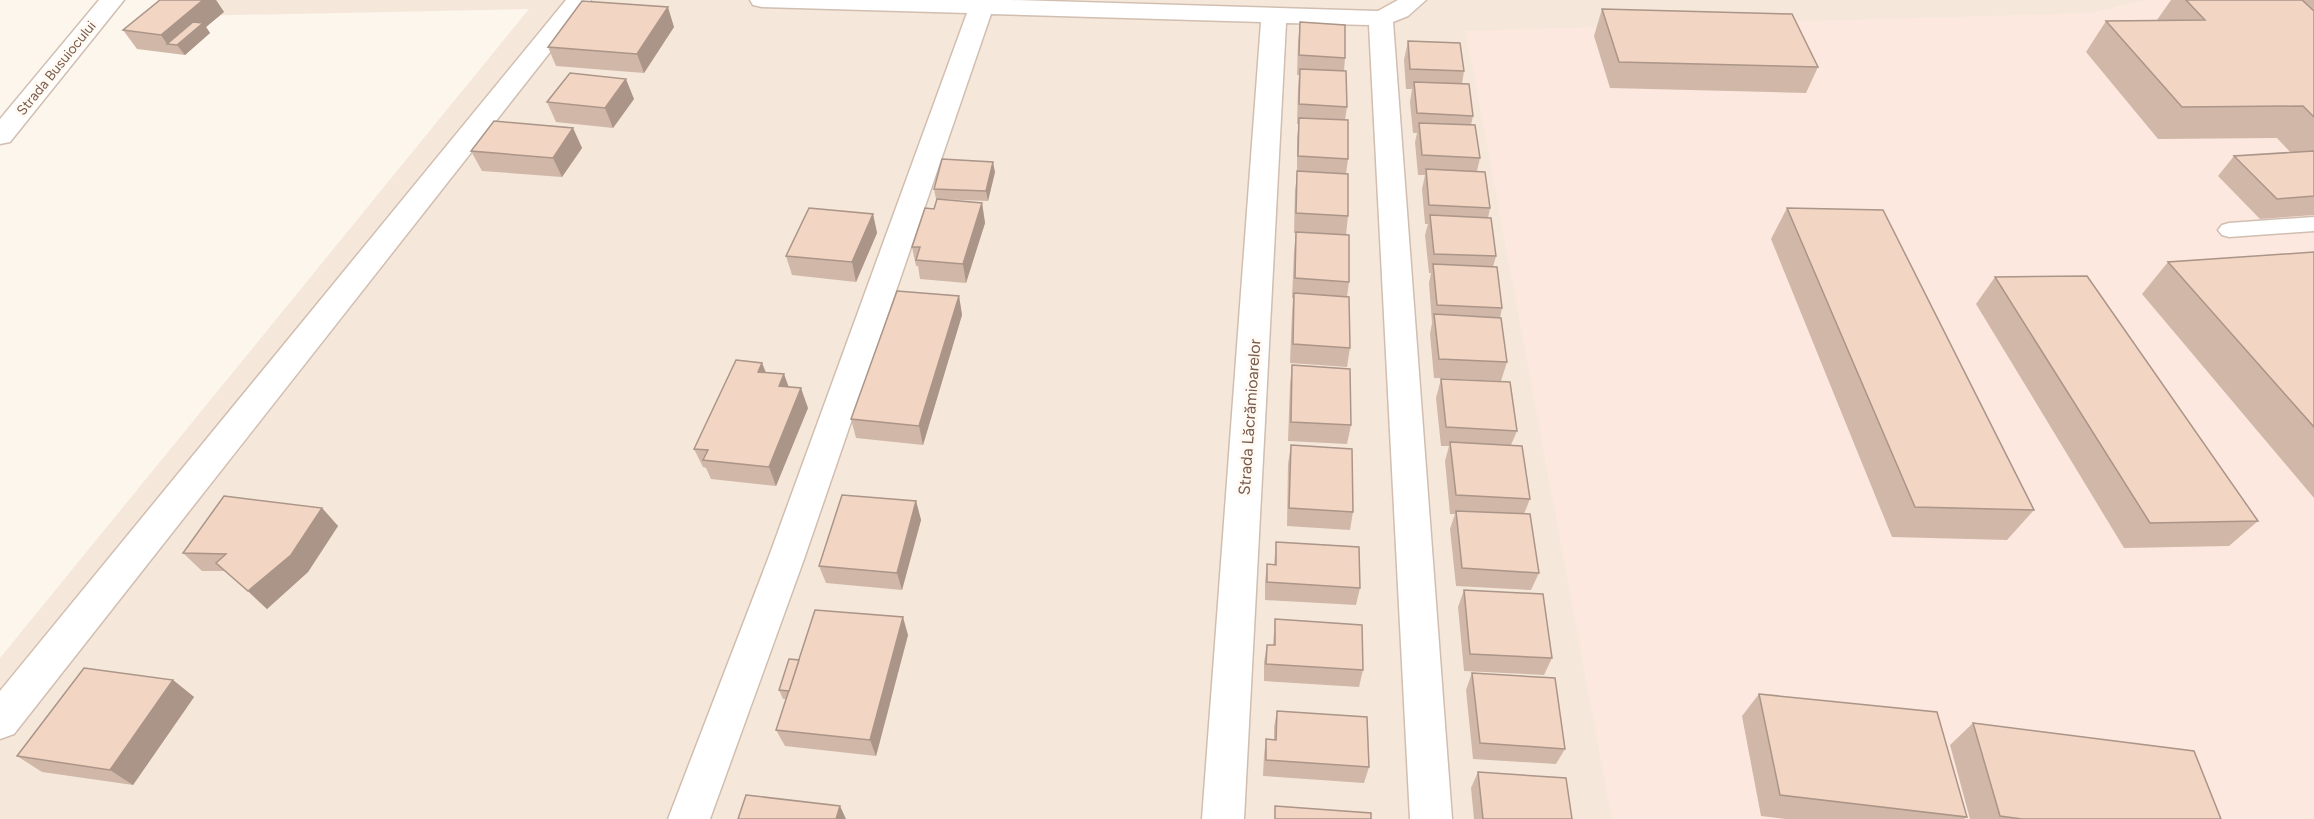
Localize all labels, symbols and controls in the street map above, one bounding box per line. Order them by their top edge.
street label: Strada Busuiocului [13,18,100,119]
street label: Strada Lăcrămioarelor [1235,338,1264,496]

